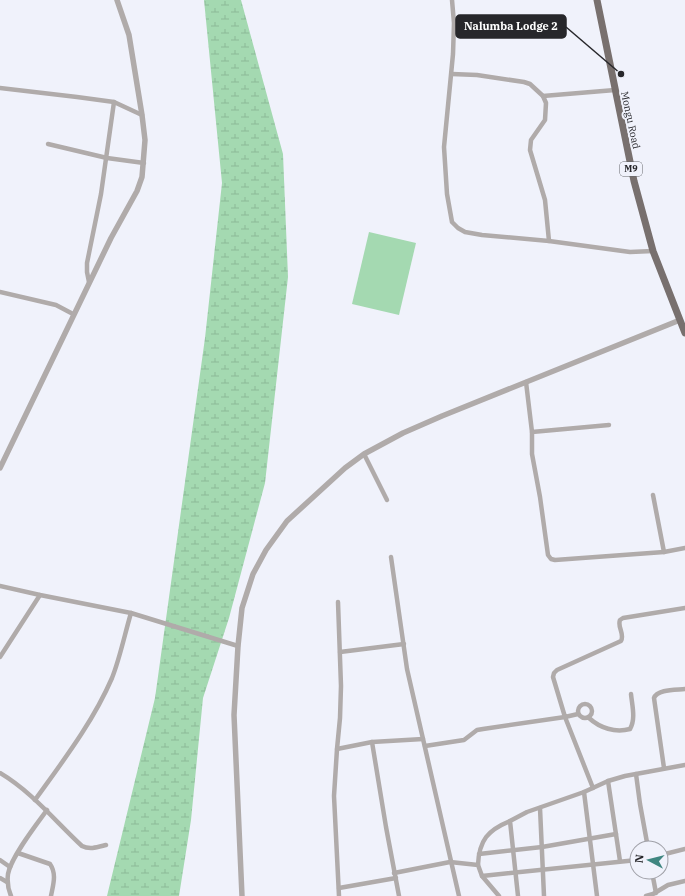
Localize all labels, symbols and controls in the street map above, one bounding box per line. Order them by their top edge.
callout: Nalumba Lodge 2 [456,15,566,38]
text: Nalumba Lodge 2 [464,19,558,33]
street label: Mongu Road [618,90,643,150]
road number: M9 [620,162,642,176]
north arrow [629,840,669,880]
text: N [632,853,647,864]

